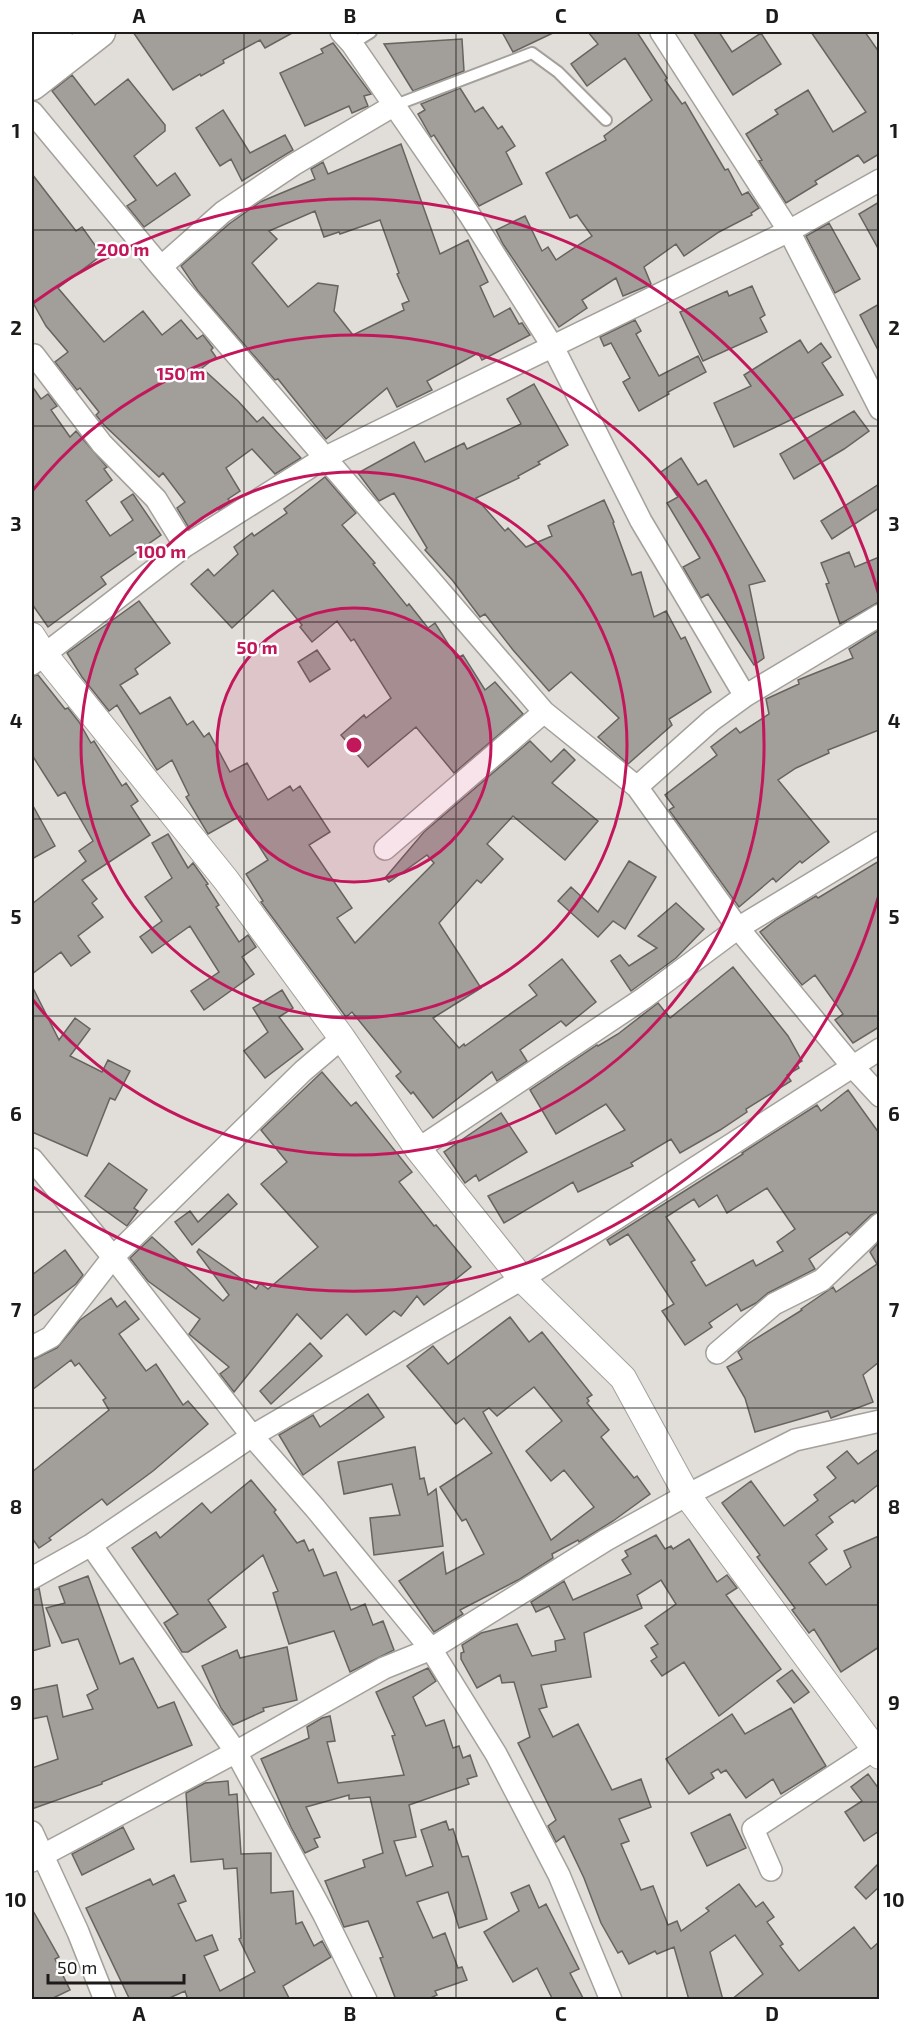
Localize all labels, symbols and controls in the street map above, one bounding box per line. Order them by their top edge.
text: A [132,3,146,27]
text: B [344,3,356,27]
text: C [555,3,567,27]
text: D [765,3,779,27]
text: 1 [12,118,20,142]
text: 1 [890,118,898,142]
text: 200 m [97,238,149,260]
text: 2 [10,315,22,339]
text: 2 [888,315,900,339]
text: 150 m [157,362,205,384]
text: 3 [10,511,22,535]
text: 3 [888,511,900,535]
text: 100 m [136,540,186,562]
text: 50 m [236,636,278,658]
text: 4 [10,708,23,732]
text: 4 [888,708,901,732]
centre of rings [344,735,364,755]
text: 5 [10,904,22,928]
text: 5 [888,904,900,928]
text: 6 [10,1101,22,1125]
text: 6 [888,1101,900,1125]
text: 7 [11,1297,22,1321]
text: 7 [889,1297,900,1321]
text: 8 [10,1494,22,1518]
text: 8 [888,1494,900,1518]
text: 9 [10,1690,22,1714]
text: 9 [888,1690,900,1714]
text: 10 [5,1887,27,1911]
text: 10 [883,1887,905,1911]
scale bar [48,1947,184,1985]
text: 50 m [57,1956,97,1978]
text: A [132,2001,146,2025]
text: B [344,2001,356,2025]
text: C [555,2001,567,2025]
text: D [765,2001,779,2025]

